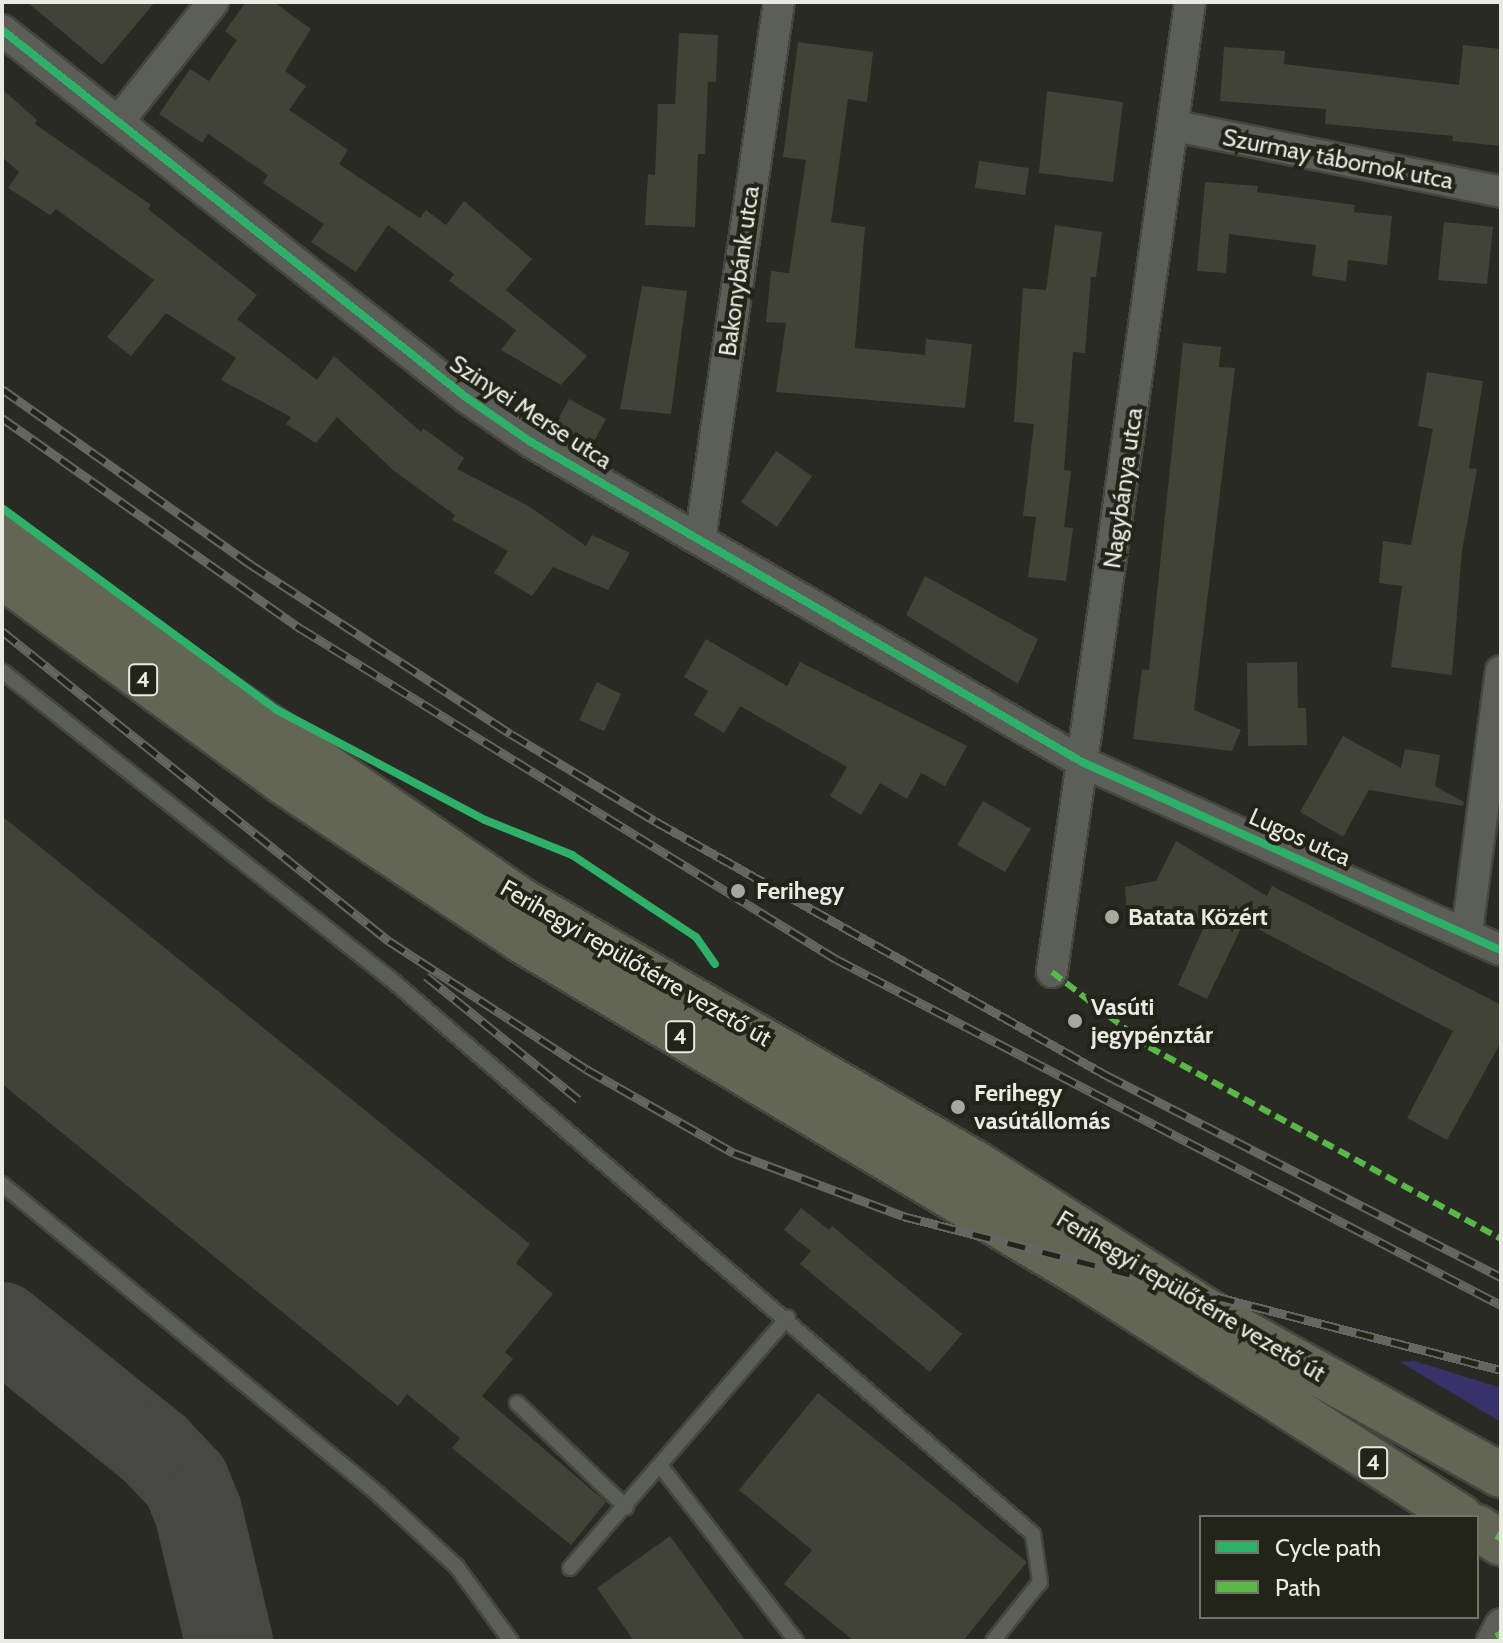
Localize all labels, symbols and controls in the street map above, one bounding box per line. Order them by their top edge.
street label: Szurmay tábornok utca [1220,123,1456,195]
street label: Bakonybánk utca [713,184,765,358]
street label: Szinyei Merse utca [445,349,617,475]
street label: Nagybánya utca [1097,406,1149,570]
road number: 4 [127,662,159,698]
street label: Lugos utca [1245,802,1355,872]
street label: Ferihegyi repülőtérre vezető út [495,874,777,1052]
place label: Ferihegy [756,877,844,905]
marker: Ferihegy [727,880,749,902]
place label: Batata Közért [1128,903,1268,931]
marker: Batata Közért [1103,908,1121,926]
place label: Vasúti jegypénztár [1091,993,1213,1049]
marker: Vasúti jegypénztár [1066,1012,1084,1030]
road number: 4 [664,1019,696,1055]
place label: Ferihegy vasútállomás [974,1079,1110,1135]
marker: Ferihegy vasútállomás [949,1098,967,1116]
street label: Ferihegyi repülőtérre vezető út [1052,1204,1330,1388]
road number: 4 [1357,1445,1389,1481]
legend [1199,1515,1479,1619]
text: Cycle path [1275,1533,1381,1562]
text: Path [1275,1573,1321,1602]

